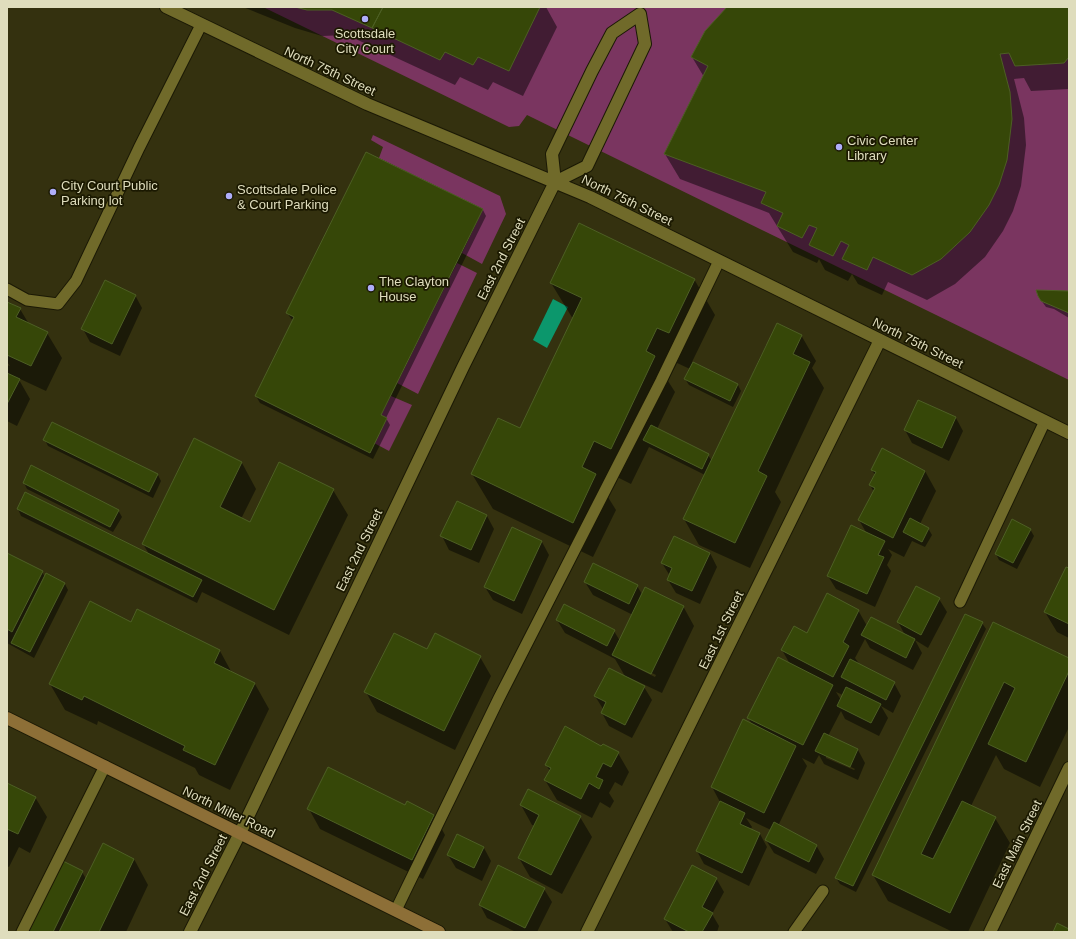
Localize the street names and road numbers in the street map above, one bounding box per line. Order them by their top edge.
street label: North 75th Street [282,43,378,99]
street label: North 75th Street [579,172,675,229]
street label: East 2nd Street [474,215,528,302]
street label: North 75th Street [870,315,966,372]
street label: East 2nd Street [333,506,386,594]
street label: East 1st Street [696,588,747,672]
street label: North Miller Road [180,783,278,841]
street label: East Main Street [989,797,1045,890]
street label: East 2nd Street [176,831,230,918]

